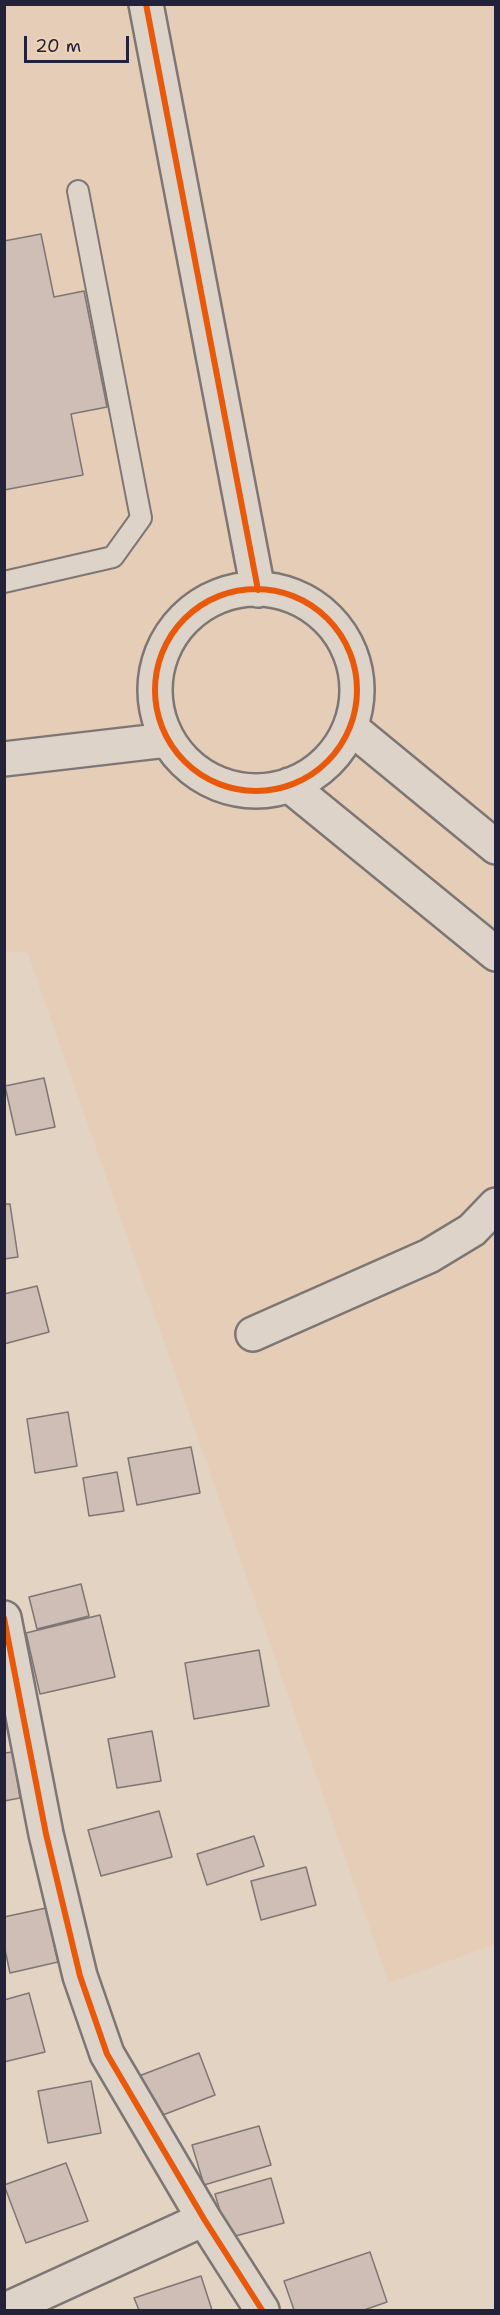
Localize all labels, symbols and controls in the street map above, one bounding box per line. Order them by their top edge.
scale bar [27,24,132,62]
text: 20 m [35,34,81,58]

